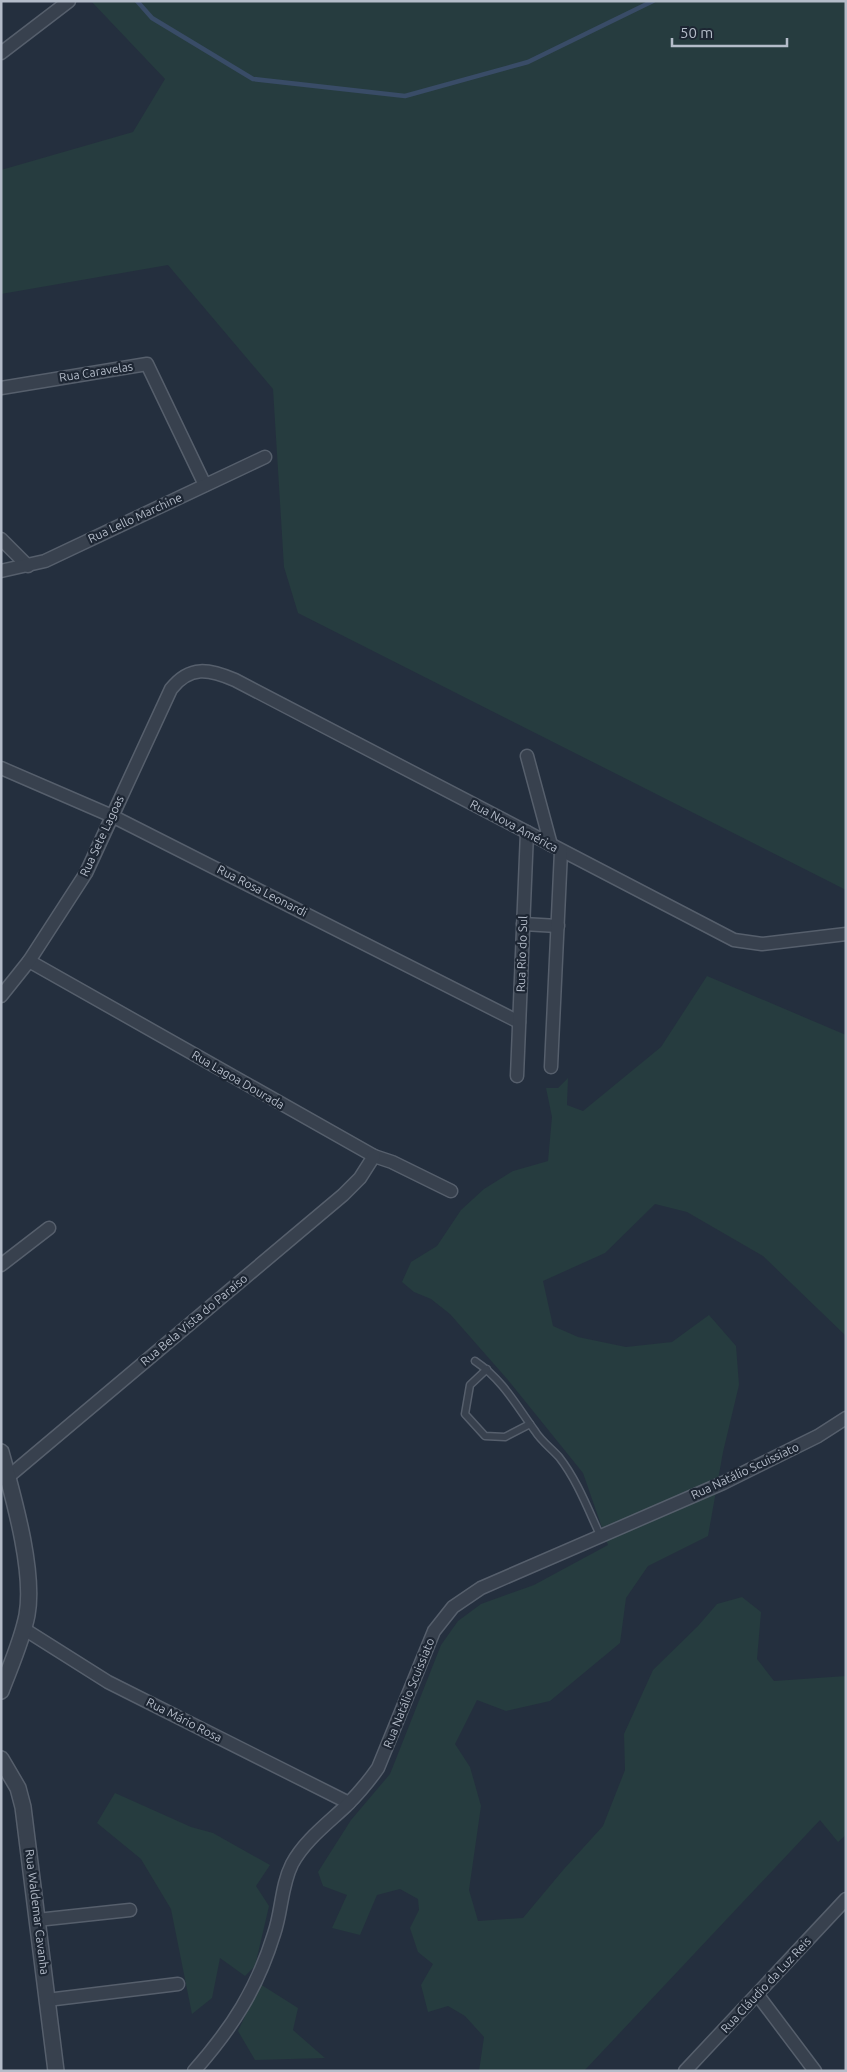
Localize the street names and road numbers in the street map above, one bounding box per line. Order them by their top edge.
street label: Rua Caravelas [58,359,134,384]
street label: Rua Lello Marchine [86,490,184,545]
street label: Rua Sete Lagoas [77,793,126,878]
street label: Rua Nova América [468,797,560,854]
street label: Rua Rosa Leonardi [215,862,309,919]
street label: Rua Rio do Sul [514,916,529,992]
street label: Rua Lagoa Dourada [190,1048,287,1111]
street label: Rua Bela Vista do Paraíso [138,1271,250,1368]
street label: Rua Natálio Scuissiato [689,1440,801,1501]
street label: Rua Natálio Scuissiato [380,1636,437,1750]
street label: Rua Mário Rosa [144,1695,224,1744]
street label: Rua Waldemar Cavanha [23,1848,52,1975]
street label: Rua Cláudio da Luz Reis [718,1934,813,2035]

